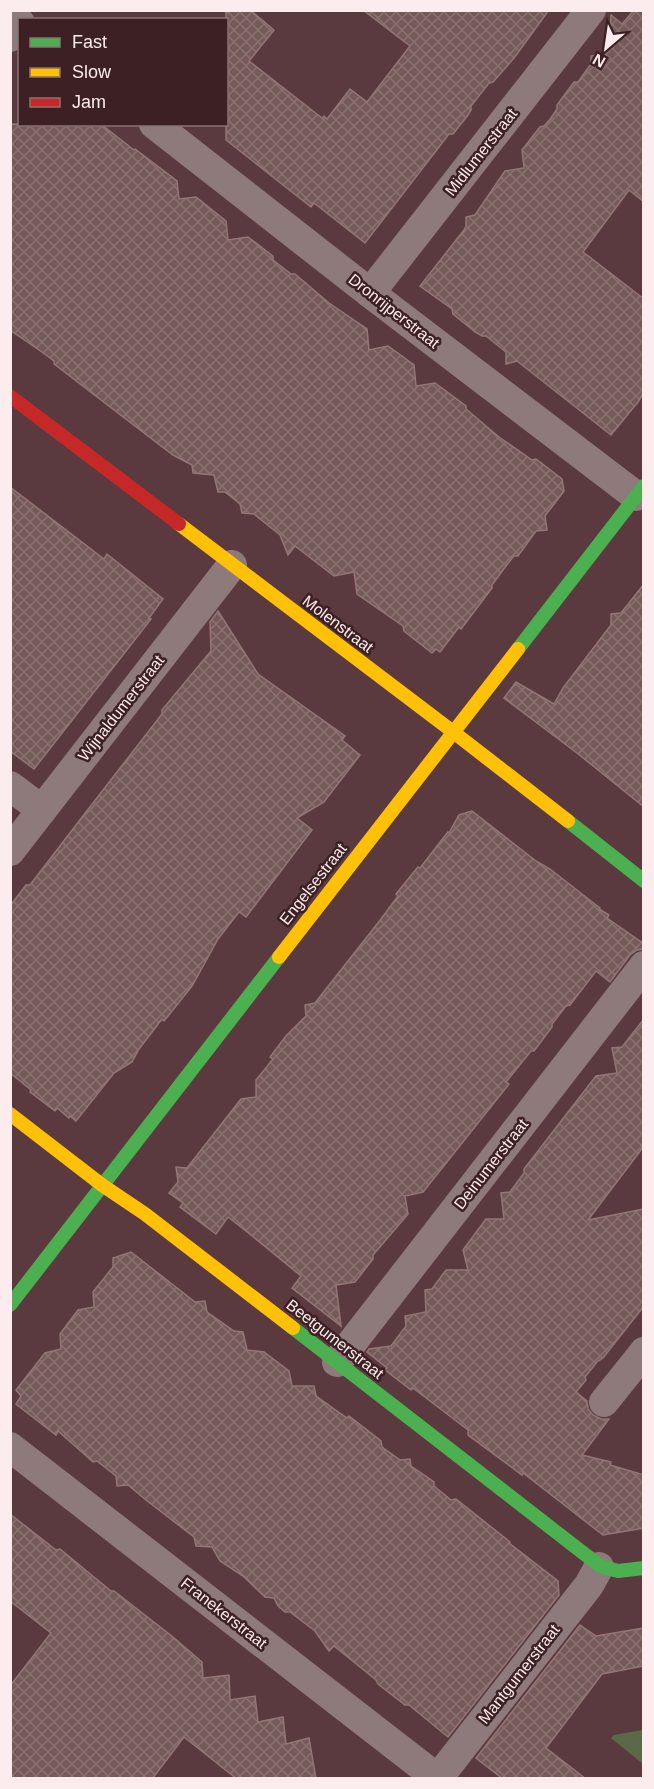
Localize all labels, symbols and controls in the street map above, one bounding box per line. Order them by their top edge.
legend [18,18,228,126]
north arrow [576,18,636,78]
text: Fast [72,32,107,52]
text: N [590,50,608,71]
text: Slow [72,62,112,82]
text: Jam [72,92,106,112]
street label: Midlumerstraat [442,105,521,199]
street label: Dronrijperstraat [345,270,443,352]
street label: Molenstraat [300,592,377,656]
street label: Wijnaldumerstraat [75,652,168,764]
street label: Engelsestraat [276,840,350,928]
street label: Deinumerstraat [451,1115,532,1212]
street label: Beetgumerstraat [283,1296,387,1382]
street label: Franekerstraat [178,1574,271,1652]
street label: Mantgumerstraat [475,1621,563,1727]

